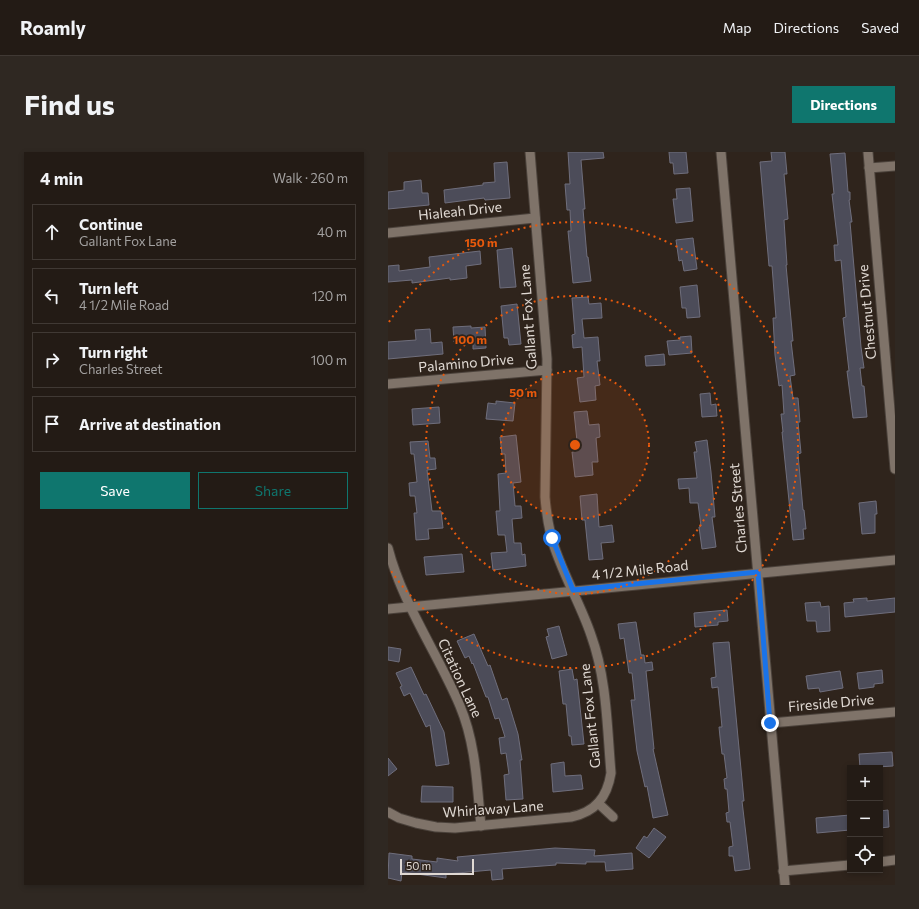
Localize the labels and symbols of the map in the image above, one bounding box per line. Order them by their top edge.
street label: Hialeah Drive [417,198,503,223]
text: 150 m [464,235,498,249]
street label: Gallant Fox Lane [515,264,540,370]
street label: Chestnut Drive [854,264,879,360]
text: 100 m [453,332,487,346]
street label: Palamino Drive [418,350,514,375]
text: 50 m [509,385,537,399]
centre of rings [568,438,582,452]
street label: Charles Street [725,462,750,554]
route start [543,529,561,547]
street label: 4 1/2 Mile Road [591,556,689,583]
street label: Citation Lane [435,635,486,720]
street label: Gallant Fox Lane [576,663,603,769]
street label: Fireside Drive [787,690,875,715]
route end [761,714,779,732]
street label: Whirlaway Lane [442,796,544,821]
scale bar [400,857,474,876]

